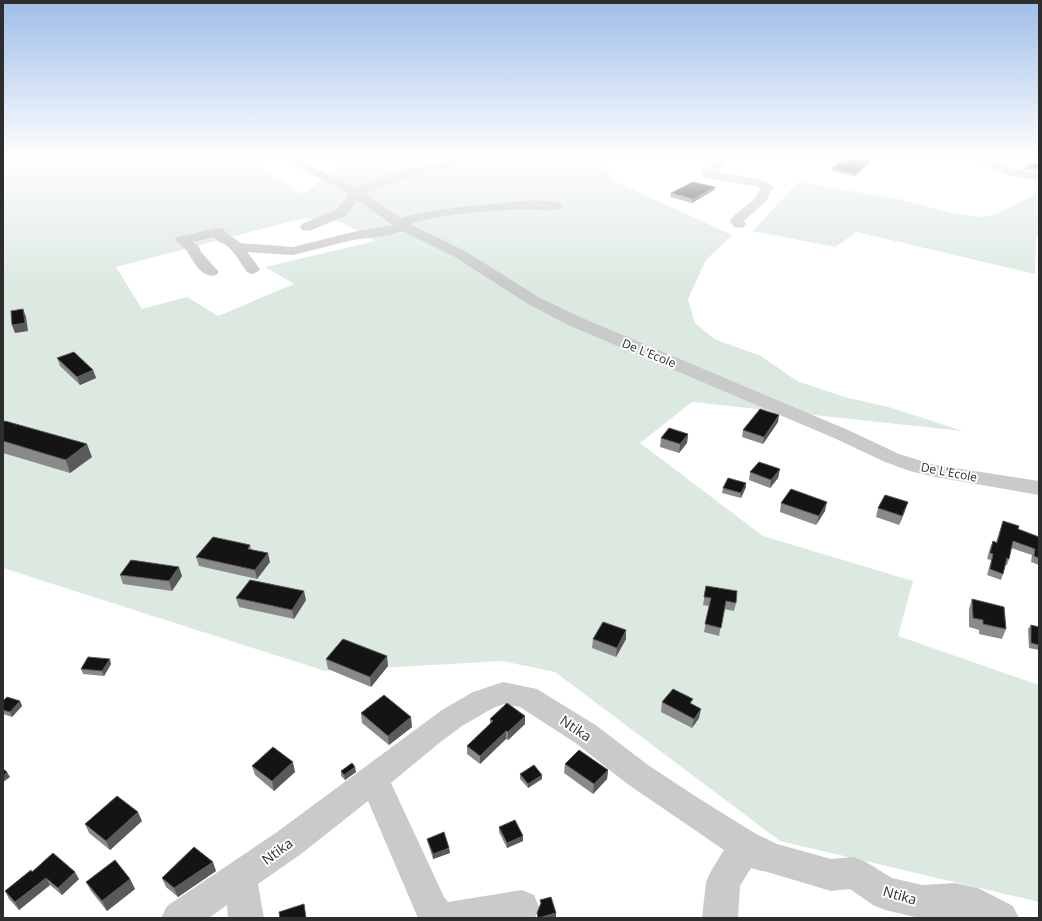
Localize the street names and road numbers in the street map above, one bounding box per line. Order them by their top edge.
street label: De L'Ecole [619,334,679,372]
street label: De L'Ecole [919,458,979,486]
street label: Ntika [557,711,595,745]
street label: Ntika [258,833,296,869]
street label: Ntika [881,881,919,909]

